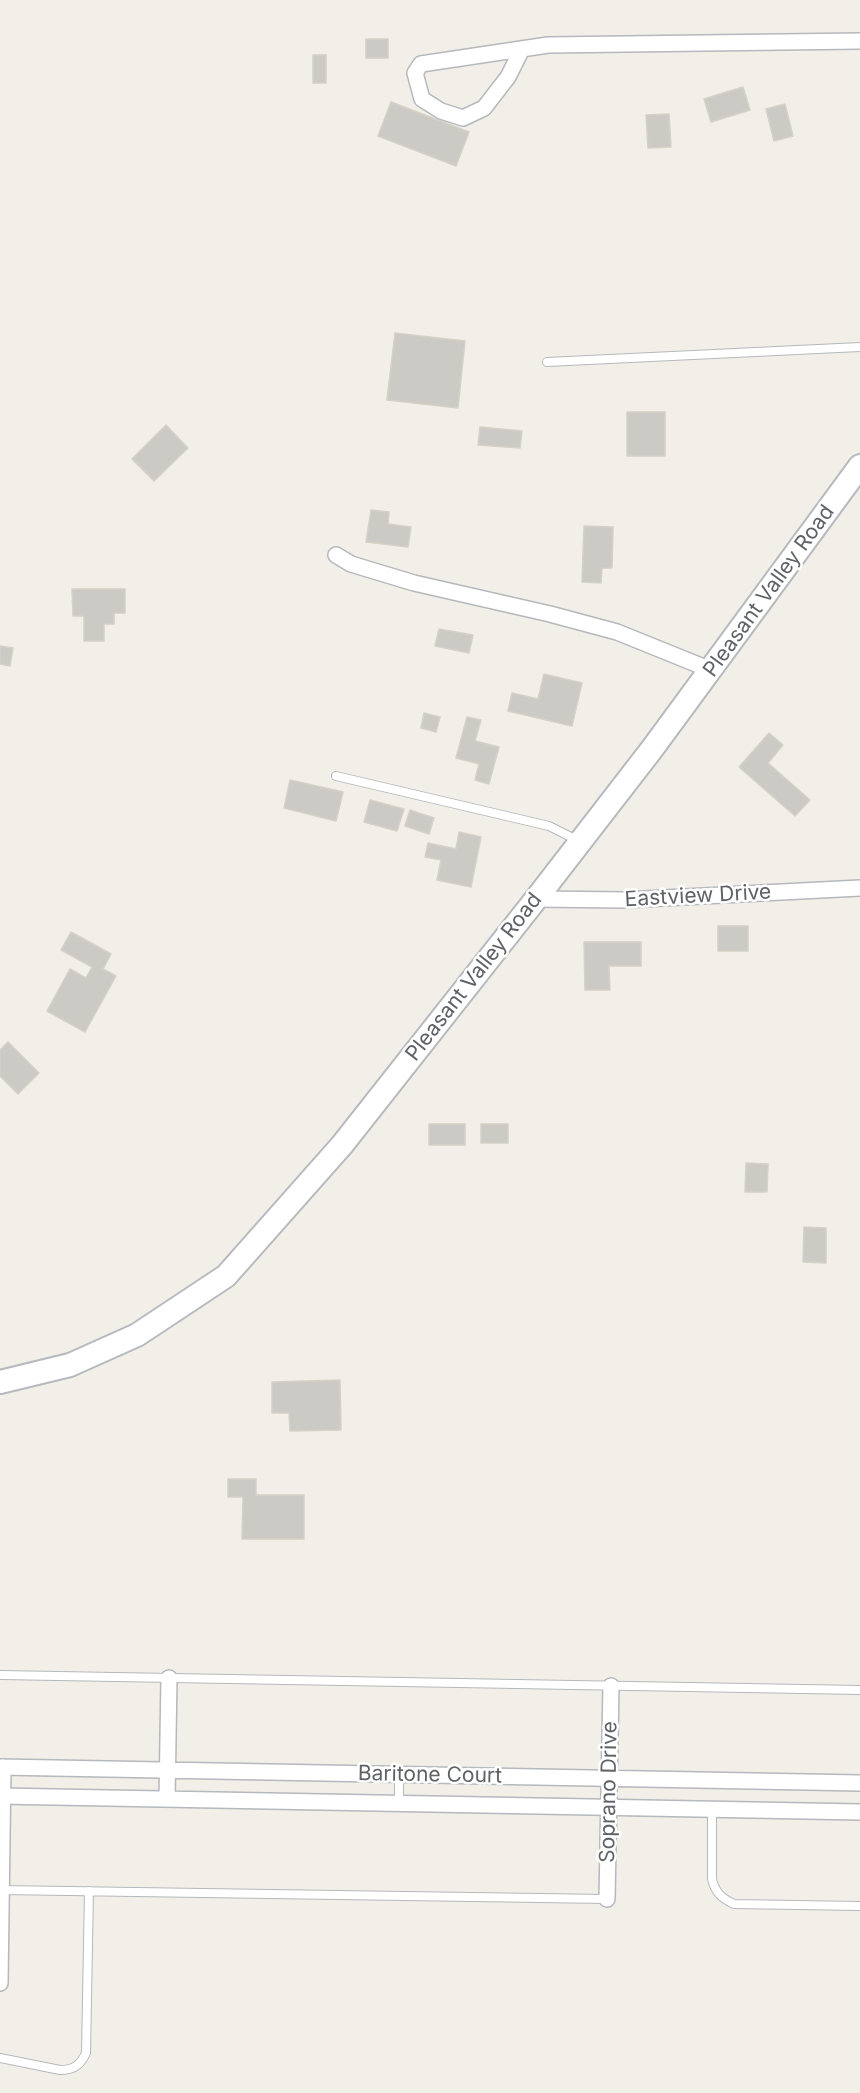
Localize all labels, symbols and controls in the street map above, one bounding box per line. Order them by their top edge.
street label: Pleasant Valley Road [698,500,840,682]
street label: Eastview Drive [624,880,772,912]
street label: Pleasant Valley Road [401,888,547,1066]
street label: Soprano Drive [595,1721,623,1863]
street label: Baritone Court [358,1761,502,1789]

